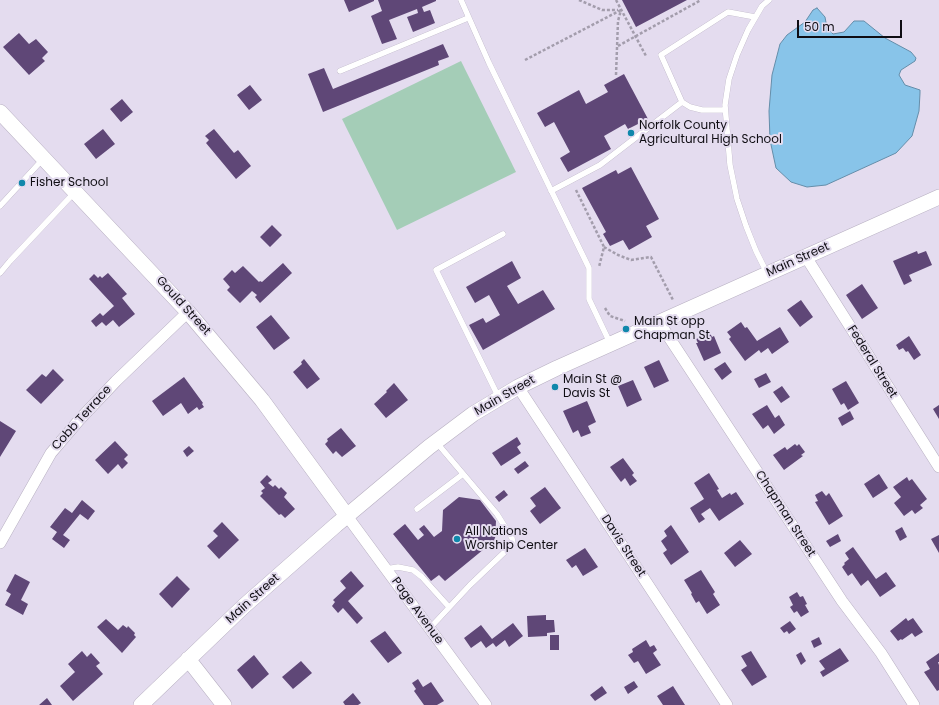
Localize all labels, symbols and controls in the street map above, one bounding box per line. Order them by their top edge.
scale bar [799,12,904,38]
text: 50 m [804,18,835,35]
place label: Norfolk County Agricultural High School [639,119,782,147]
marker: Norfolk County Agricultural High School [626,128,636,138]
place label: Fisher School [30,176,108,190]
marker: Fisher School [17,178,27,188]
street label: Main Street [764,240,832,280]
street label: Gould Street [153,274,213,338]
place label: Main St opp Chapman St [634,315,710,343]
street label: Federal Street [844,323,900,401]
marker: Main St opp Chapman St [621,324,631,334]
street label: Main Street [472,373,538,419]
place label: Main St @ Davis St [563,373,622,401]
marker: Main St @ Davis St [550,382,560,392]
street label: Cobb Terrace [49,383,115,453]
street label: Chapman Street [752,468,818,560]
street label: Davis Street [598,512,648,580]
place label: All Nations Worship Center [465,525,558,553]
marker: All Nations Worship Center [452,534,462,544]
street label: Main Street [223,571,283,627]
street label: Page Avenue [388,575,446,647]

